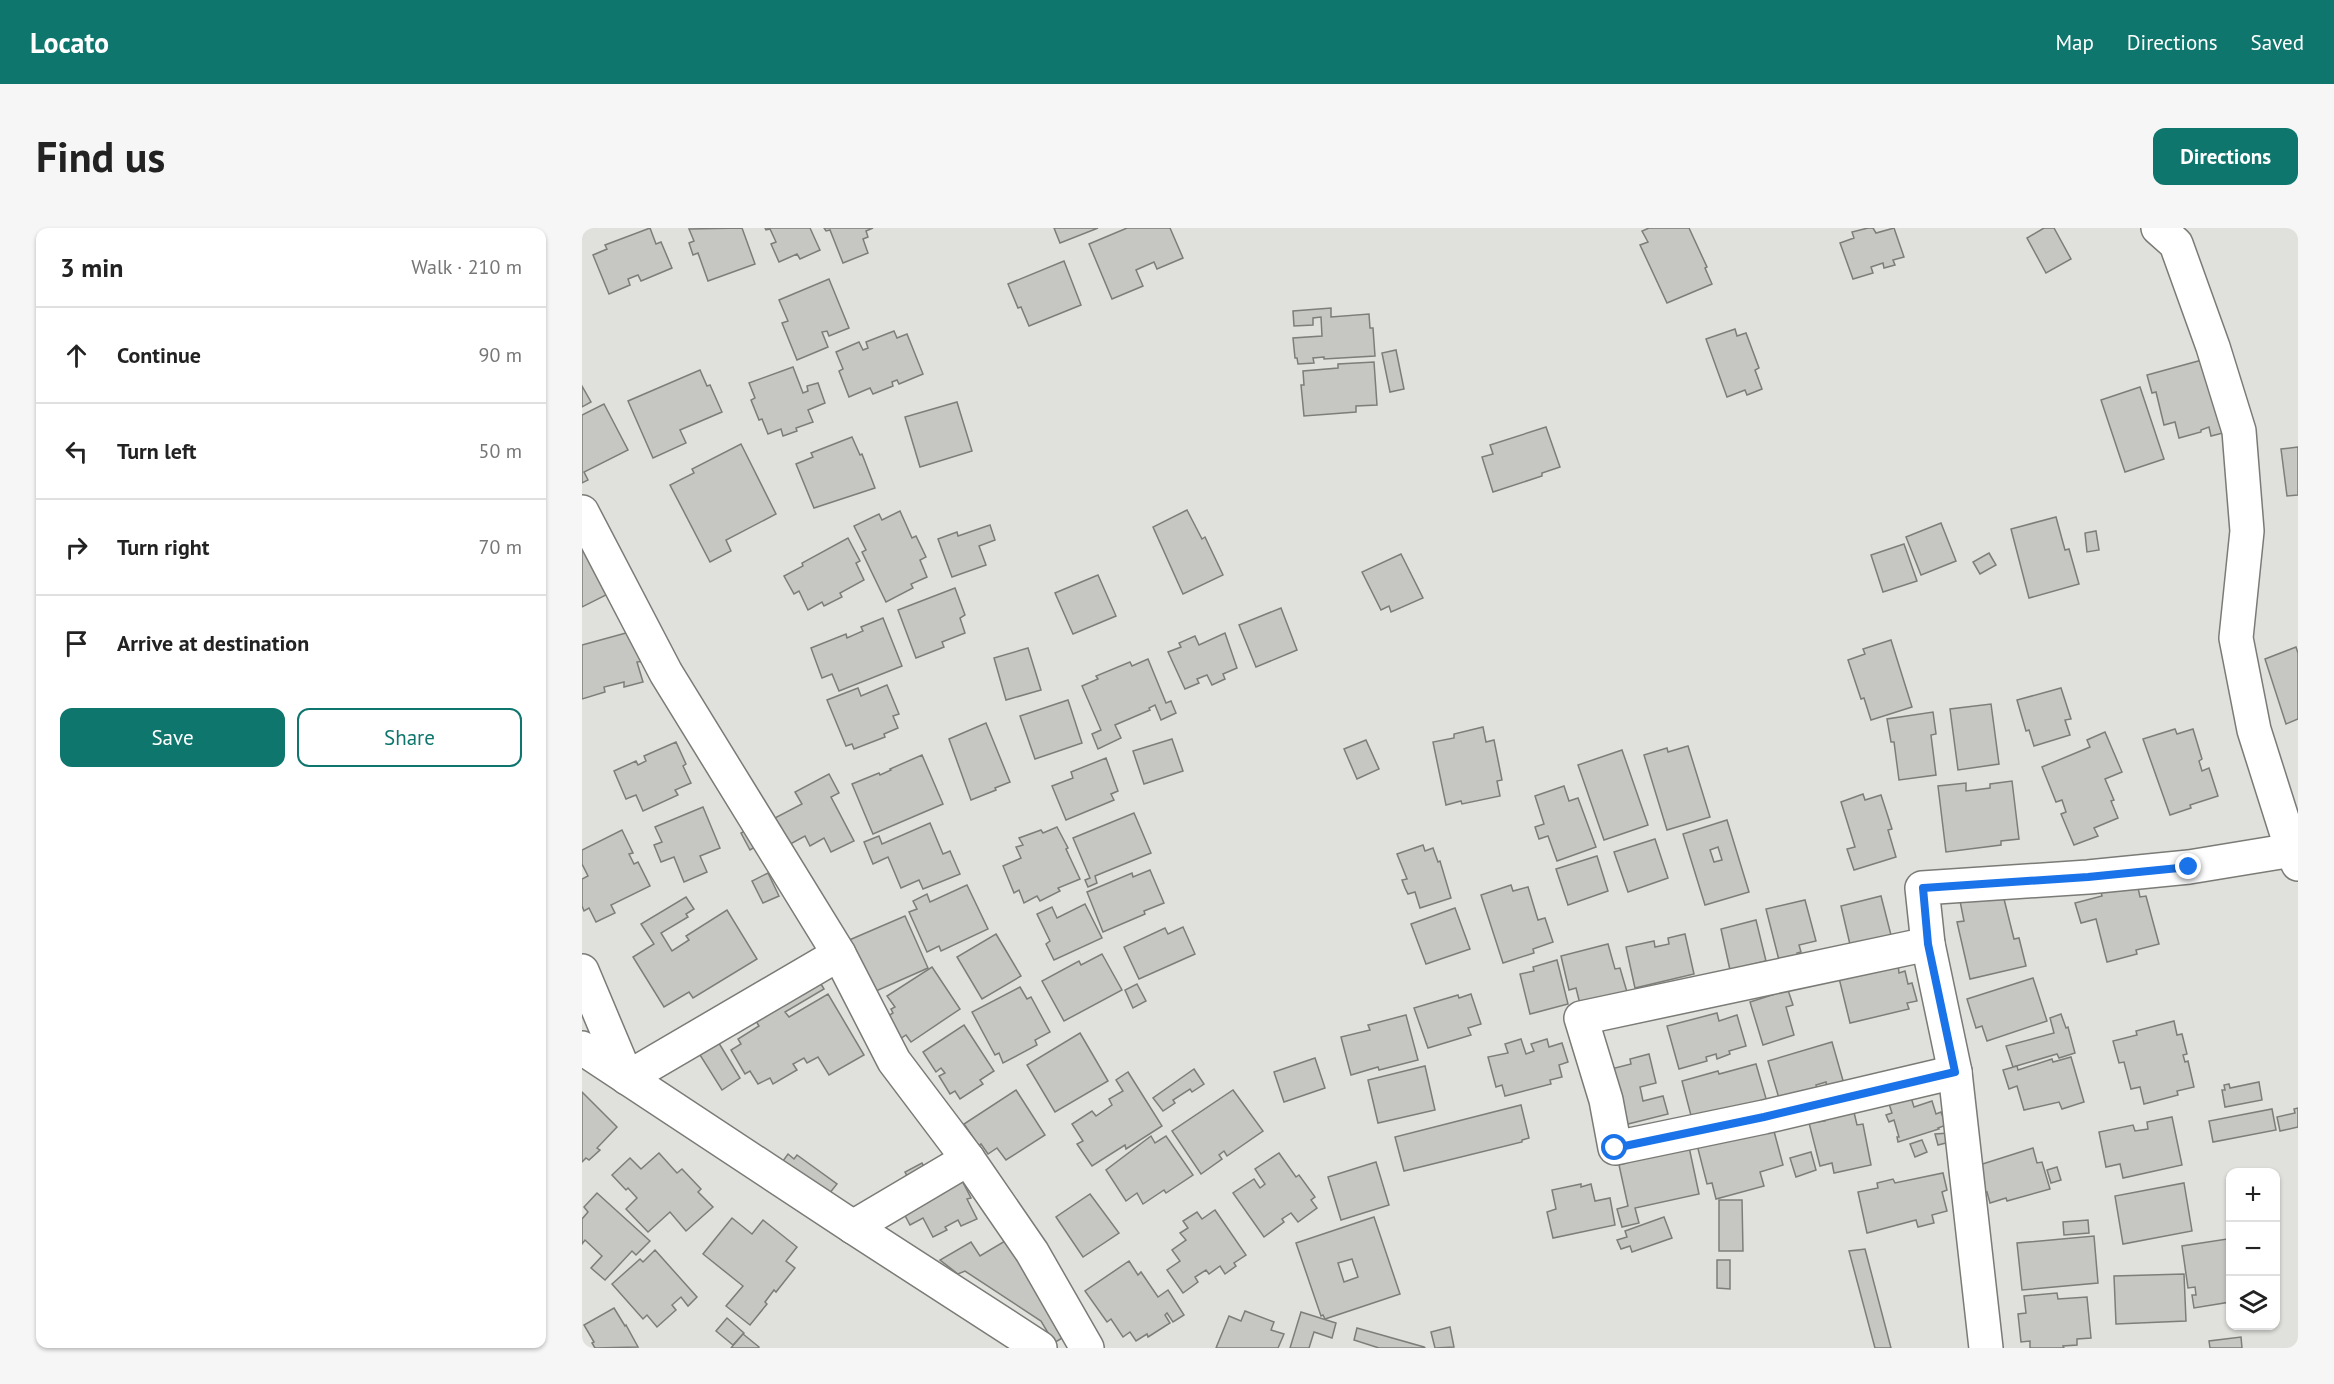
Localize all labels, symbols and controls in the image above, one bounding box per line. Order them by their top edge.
text: Locato [30,24,109,61]
text: Map [2055,29,2094,56]
text: Directions [2127,29,2218,56]
text: Saved [2251,29,2304,56]
button: Directions [2153,128,2298,185]
text: Find us [36,129,165,184]
text: 3 min [60,251,123,284]
text: Walk · 210 m [411,254,522,280]
icon: ahead [60,339,93,372]
text: Continue [117,341,201,369]
text: 90 m [479,342,522,368]
icon: left [60,435,93,468]
text: Turn left [117,437,197,465]
text: 50 m [479,438,522,464]
icon: right [60,531,93,564]
text: Turn right [117,533,209,561]
text: 70 m [479,534,522,560]
icon: arrive [60,627,93,660]
text: Arrive at destination [117,629,309,657]
button: Save [60,708,285,767]
button: Share [297,708,522,767]
route end [2175,853,2201,879]
route start [1601,1134,1627,1160]
map controls [2226,1168,2280,1330]
button: + [2226,1168,2280,1222]
button: − [2226,1222,2280,1276]
button: layers [2226,1276,2280,1330]

